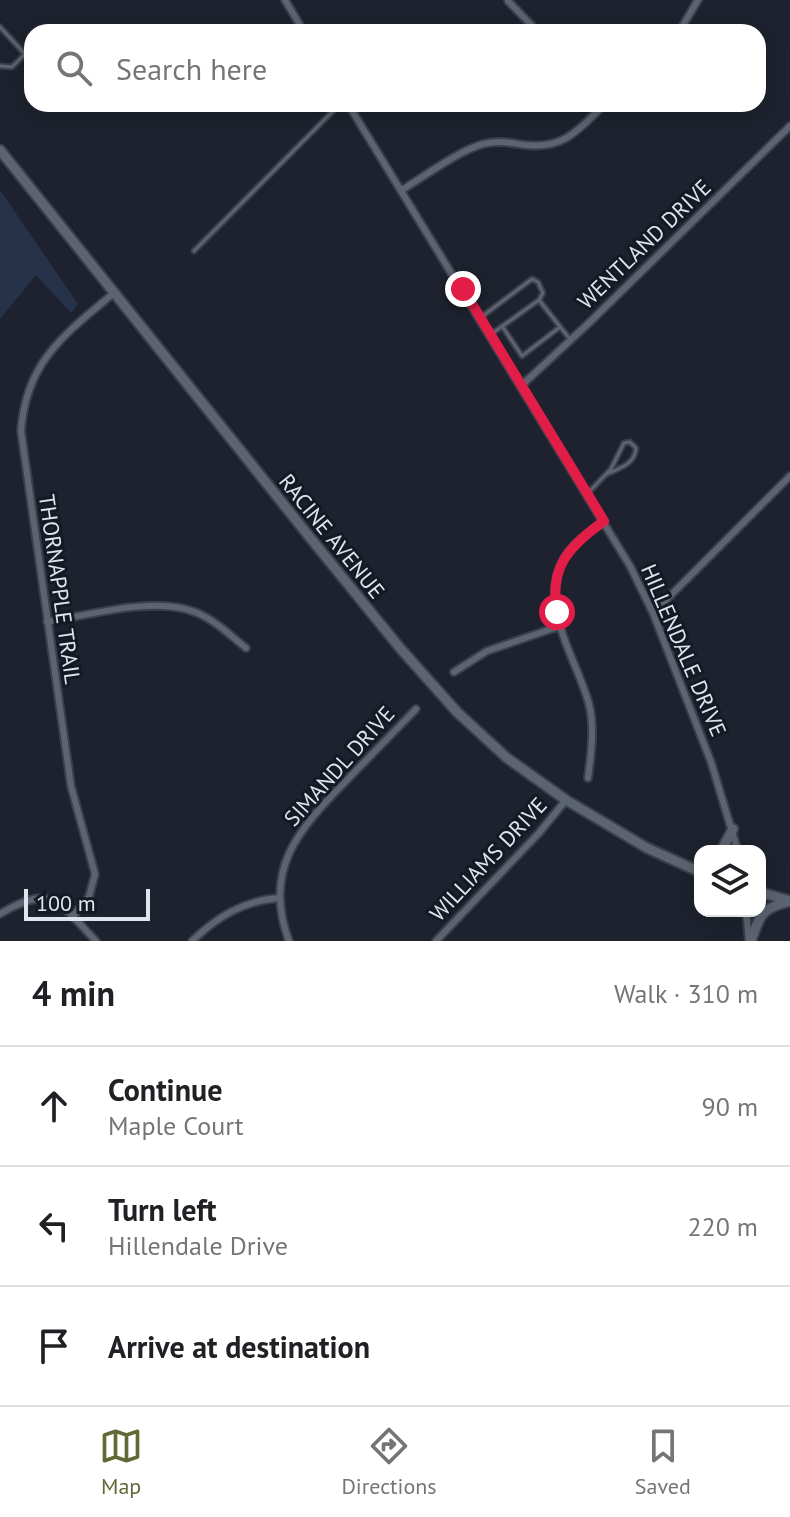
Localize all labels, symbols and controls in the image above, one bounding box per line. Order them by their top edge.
search box [24,24,766,112]
icon: search [52,46,96,90]
text: Search here [116,49,267,88]
street label: WENTLAND DRIVE [571,173,717,315]
route end [445,271,481,307]
street label: RACINE AVENUE [273,468,391,604]
street label: THORNAPPLE TRAIL [33,492,87,686]
street label: HILLENDALE DRIVE [635,560,733,740]
route start [539,594,575,630]
street label: SIMANDL DRIVE [278,700,400,832]
street label: WILLIAMS DRIVE [423,791,553,927]
map controls [694,845,766,917]
button: layers [694,845,766,917]
scale bar [24,885,150,921]
text: 100 m [36,889,96,917]
text: 4 min [32,971,115,1015]
text: Walk · 310 m [614,977,758,1010]
text: Continue [108,1070,222,1109]
icon: ahead [32,1084,76,1128]
text: 90 m [702,1090,758,1123]
text: Maple Court [108,1109,244,1142]
text: Turn left [108,1190,216,1229]
icon: left [32,1204,76,1248]
text: 220 m [687,1210,758,1243]
text: Hillendale Drive [108,1229,288,1262]
icon: arrive [32,1324,76,1368]
text: Arrive at destination [108,1327,370,1366]
tab: Map [99,1424,143,1500]
tab: Directions [341,1424,437,1500]
tab: Saved [635,1424,691,1500]

